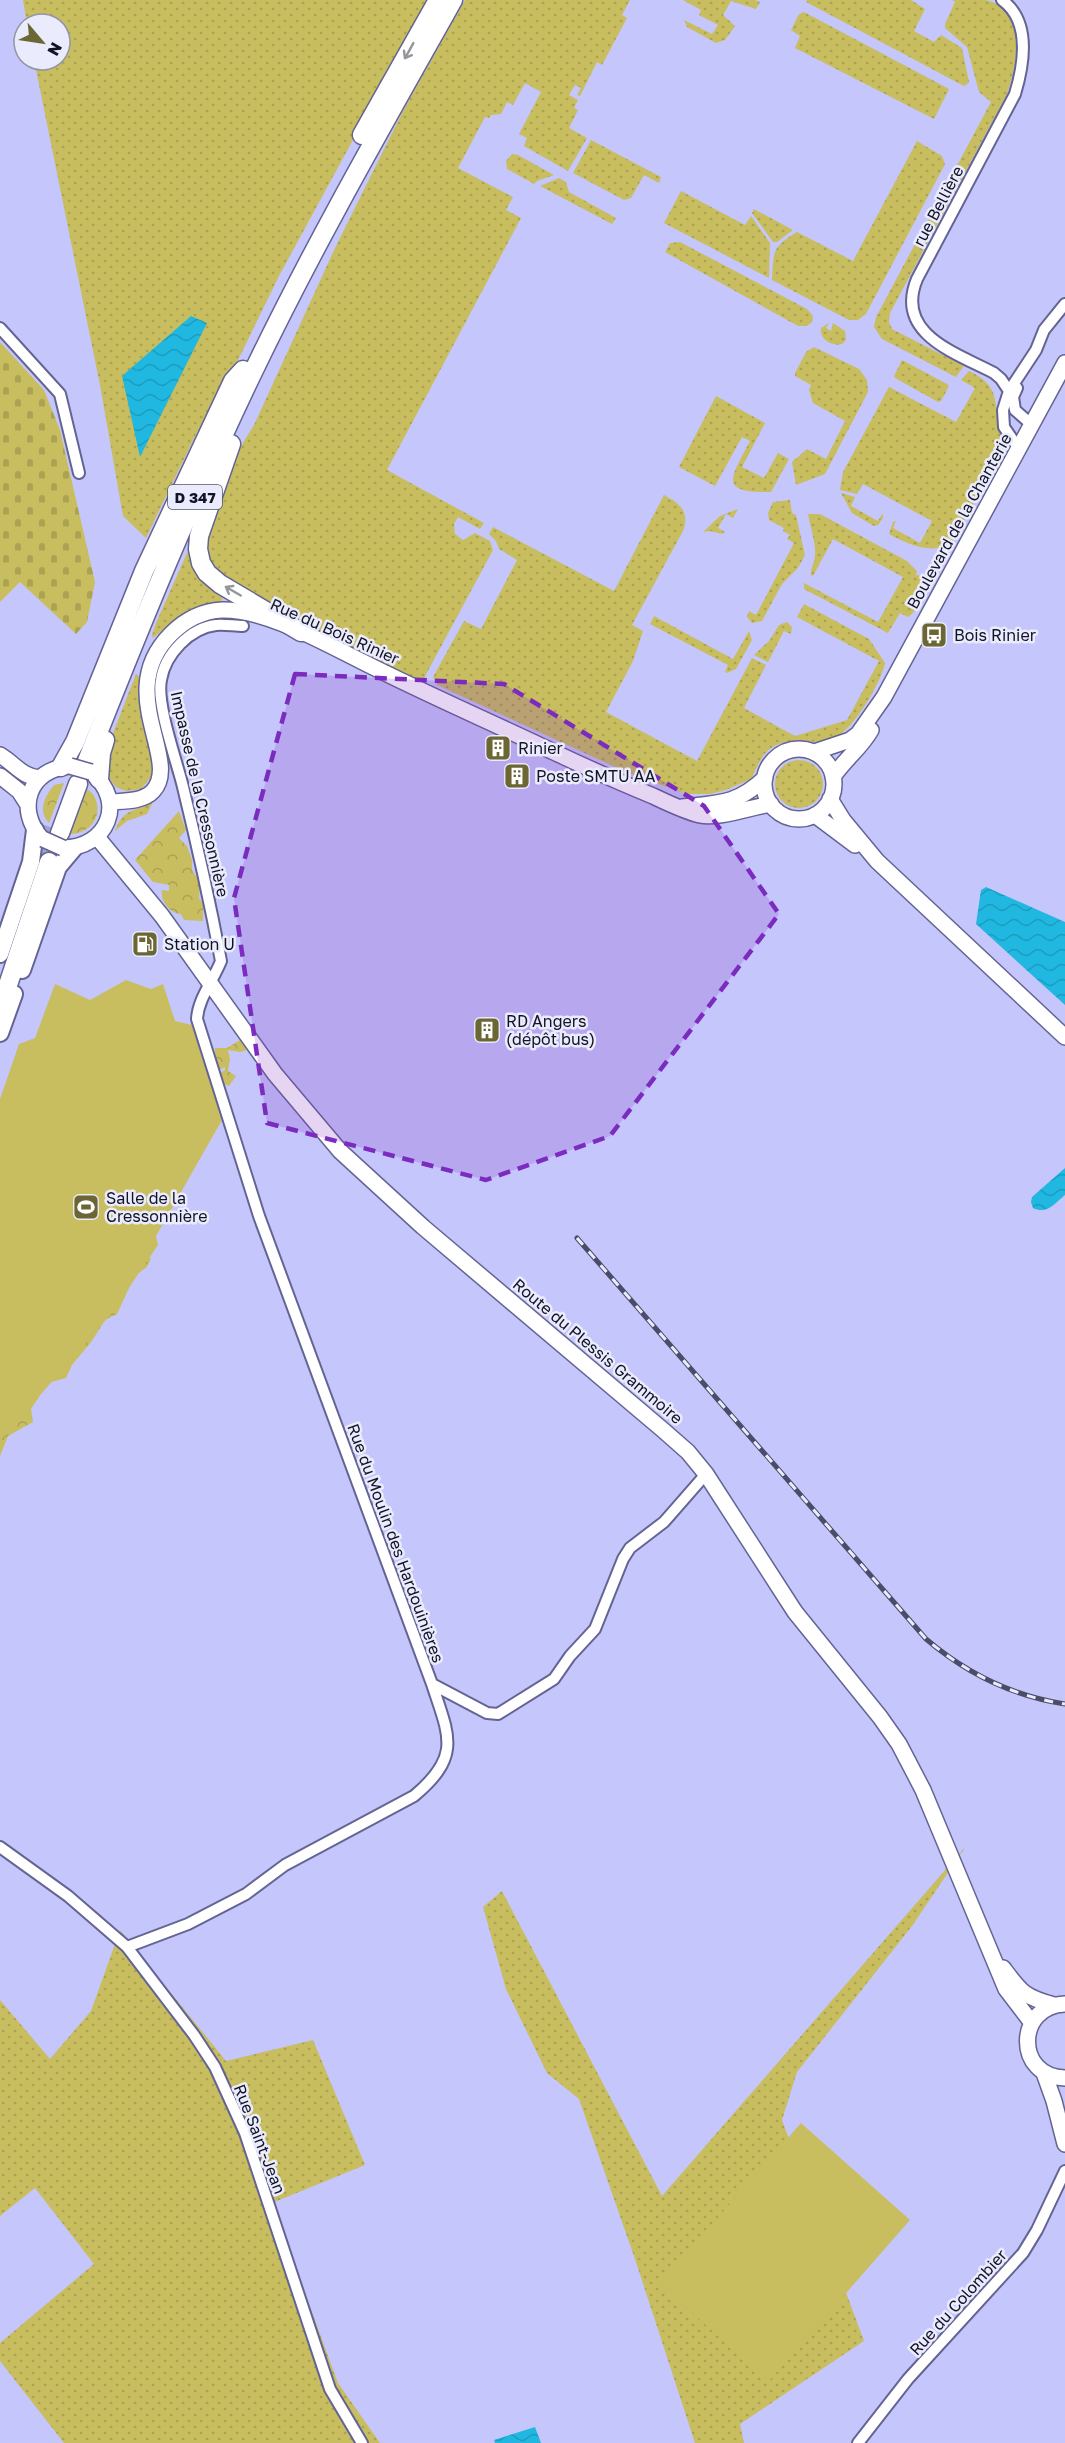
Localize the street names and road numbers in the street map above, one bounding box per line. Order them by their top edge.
street label: rue Bellière [908,162,968,250]
street label: Boulevard de la Chanterie [902,430,1016,612]
road number: D 347 [168,485,222,509]
street label: Rue du Bois Rinier [267,594,403,668]
street label: Impasse de la Cressonnière [167,689,233,899]
street label: Route du Plessis Grammoire [509,1274,687,1428]
street label: Rue du Moulin des Hardouinières [343,1421,449,1665]
street label: Rue Saint-Jean [230,2081,290,2197]
street label: Rue du Colombier [905,2245,1011,2359]

